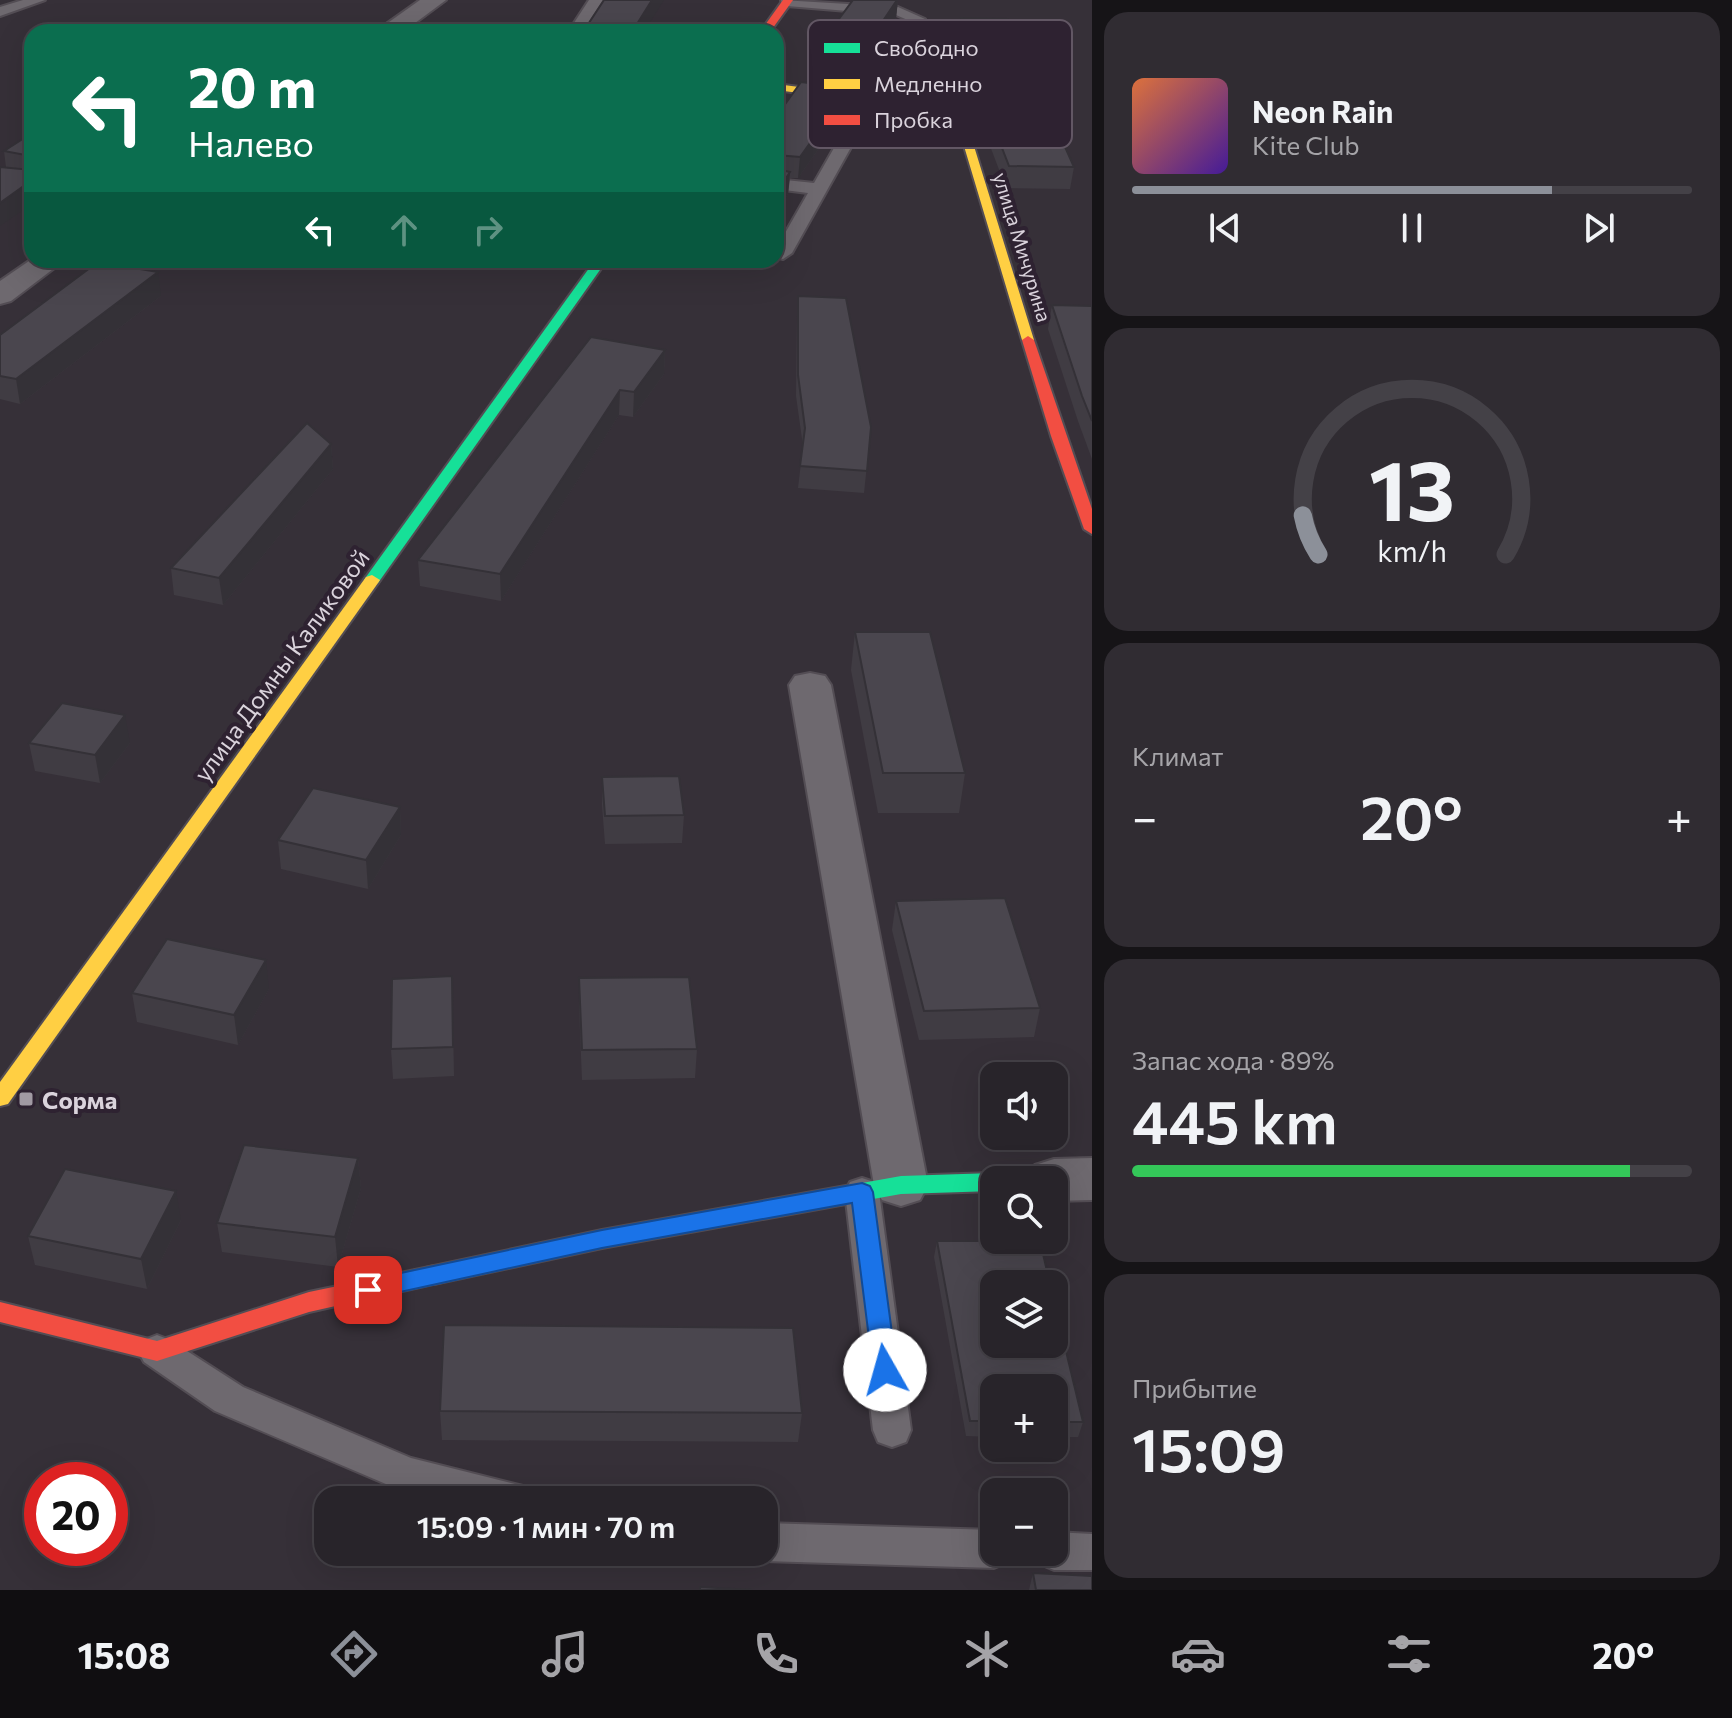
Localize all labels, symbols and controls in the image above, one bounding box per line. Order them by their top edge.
legend [808,20,1072,148]
text: Свободно [874,34,979,61]
text: 20 m [188,51,316,120]
icon: left [56,56,160,160]
text: Медленно [874,70,982,97]
text: Neon Rain [1252,92,1393,129]
text: Пробка [874,106,953,133]
text: Налево [188,120,314,164]
text: Kite Club [1252,129,1360,160]
street label: улица Мичурина [989,169,1057,325]
icon: previous [1203,206,1247,250]
icon: pause [1390,206,1434,250]
icon: next [1577,206,1621,250]
icon: left [298,208,342,252]
icon: ahead [382,208,426,252]
icon: right [466,208,510,252]
text: 13 [1369,436,1455,538]
text: km/h [1377,534,1447,569]
street label: улица Домны Каликовой [187,543,375,787]
text: Климат [1132,740,1224,771]
text: 20° [1360,779,1463,852]
text: − [1132,789,1157,843]
text: + [1666,789,1692,843]
text: Запас хода · 89% [1132,1044,1334,1075]
map controls [980,1062,1068,1566]
button: sound [980,1062,1068,1150]
text: 445 km [1132,1083,1338,1156]
place label: Сорма [42,1085,117,1114]
marker: Сорма [17,1090,35,1108]
button: search [980,1166,1068,1254]
pin [334,1256,402,1324]
icon: arrive [346,1268,390,1312]
button: layers [980,1270,1068,1358]
position arrow [843,1328,927,1412]
text: Прибытие [1132,1372,1257,1403]
button: + [980,1374,1068,1462]
text: 15:09 [1132,1411,1285,1484]
speed limit sign: 20 [24,1462,128,1566]
button: − [980,1478,1068,1566]
text: 15:09 · 1 мин · 70 m [417,1507,675,1544]
icon: directions [326,1626,382,1682]
icon: music [537,1626,593,1682]
icon: phone [748,1626,804,1682]
icon: climate [959,1626,1015,1682]
icon: car [1170,1626,1226,1682]
icon: filters [1381,1626,1437,1682]
text: 15:08 [78,1632,171,1676]
text: 20° [1592,1632,1654,1676]

